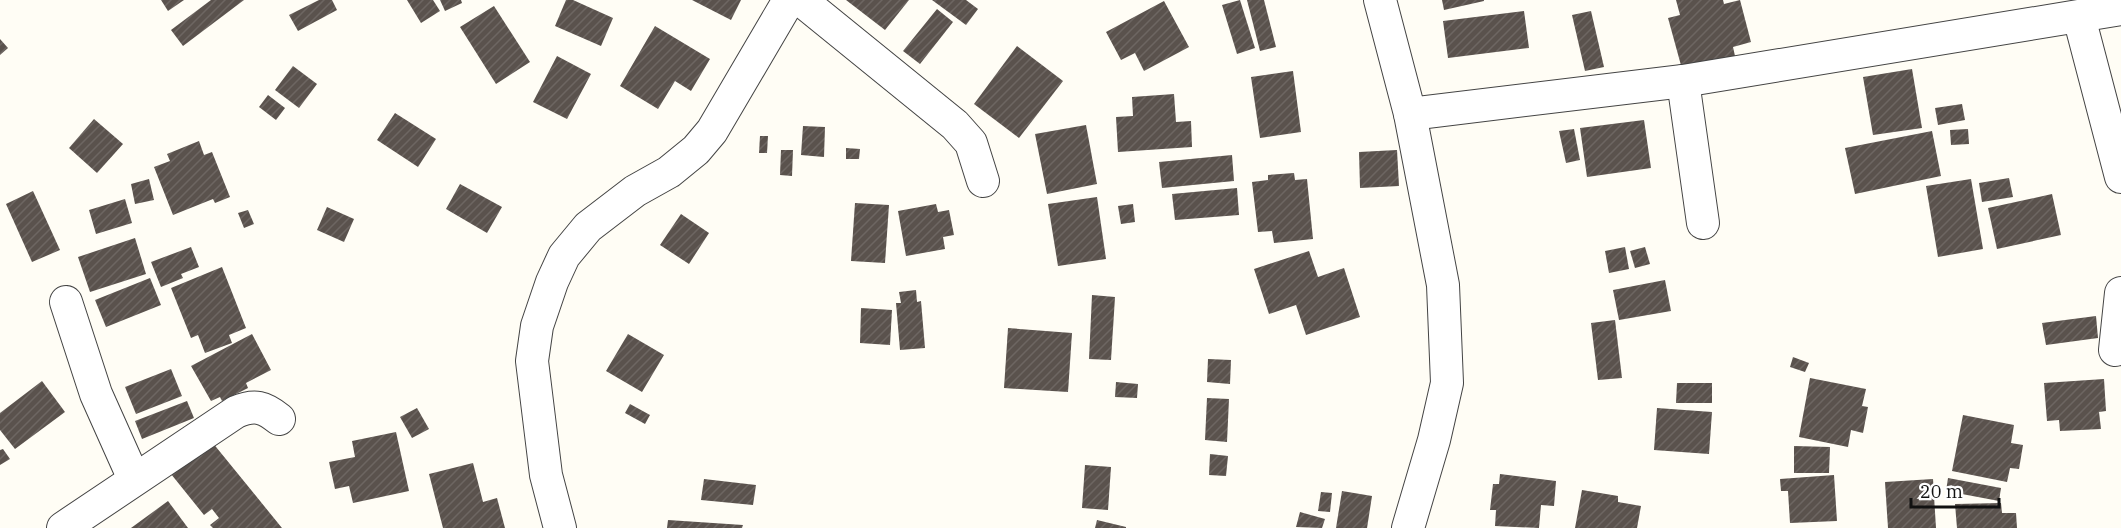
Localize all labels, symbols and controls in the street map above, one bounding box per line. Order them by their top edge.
scale bar [1911,471,2000,509]
text: 20 m [1920,480,1963,503]

